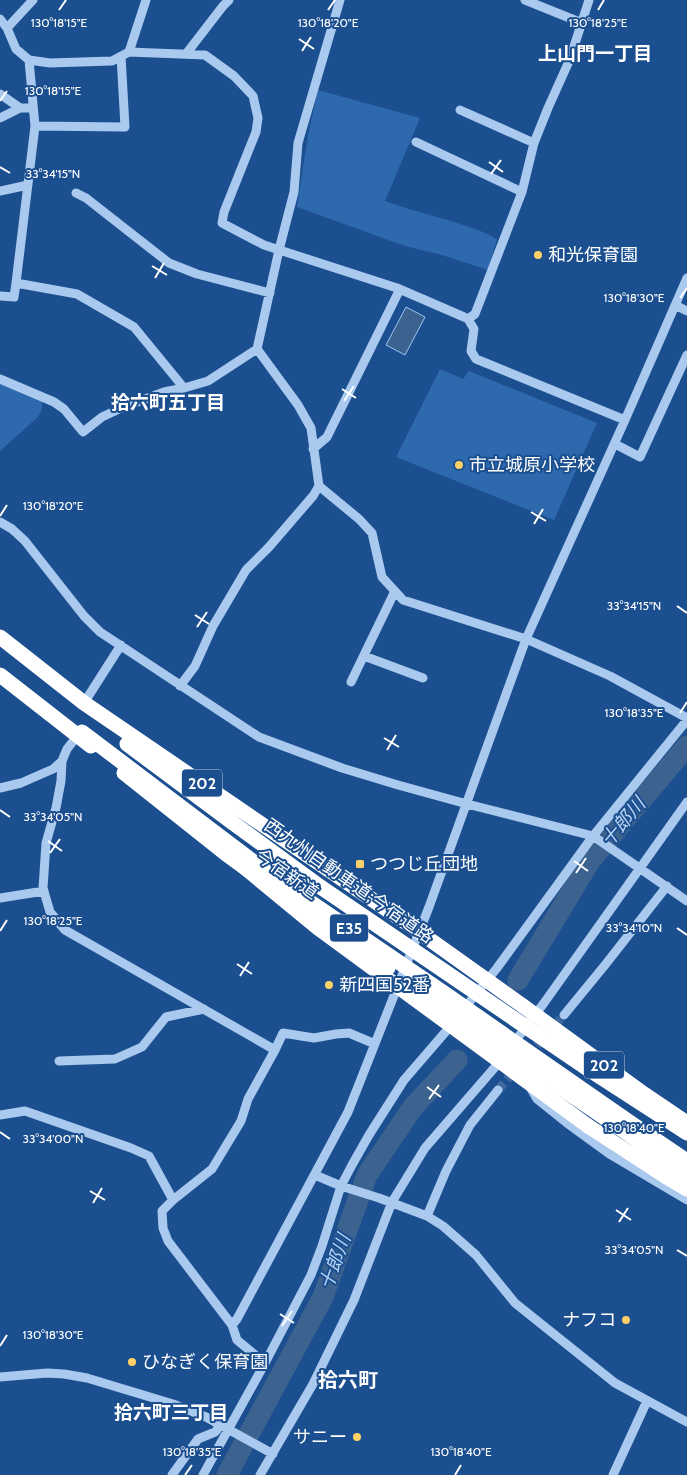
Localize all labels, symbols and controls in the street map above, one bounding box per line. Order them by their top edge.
text: 130°18'15"E [31,15,88,30]
text: 130°18'20"E [298,15,359,30]
text: 130°18'25"E [569,15,628,30]
district label: 上山門一丁目 [538,42,652,65]
text: 130°18'15"E [25,83,82,98]
text: 33°34'15"N [26,166,80,181]
place label: 和光保育園 [548,244,638,266]
marker: 和光保育園 [532,249,544,261]
text: 130°18'30"E [604,290,665,305]
district label: 拾六町五丁目 [111,391,225,414]
place label: 市立城原小学校 [469,454,595,476]
marker: 市立城原小学校 [453,459,465,471]
text: 130°18'20"E [23,498,84,513]
text: 33°34'15"N [607,598,661,613]
text: 130°18'35"E [604,705,664,720]
road number: 202 [182,770,222,796]
water label: 十郎川 [596,791,651,851]
text: 33°34'05"N [23,809,83,824]
street label: 西九州自動車道;今宿道路 [260,814,438,948]
street label: 今宿新道 [251,844,323,904]
place label: つつじ丘団地 [370,853,478,875]
marker: つつじ丘団地 [354,858,366,870]
text: 130°18'25"E [24,913,83,928]
road number: E35 [330,914,368,941]
text: 33°34'10"N [606,920,662,935]
place label: 新四国52番 [339,974,430,996]
marker: 新四国52番 [323,979,335,991]
road number: 202 [584,1052,624,1078]
text: 130°18'40"E [603,1120,665,1135]
text: 33°34'00"N [23,1131,83,1146]
water label: 十郎川 [314,1229,356,1293]
text: 33°34'05"N [604,1242,664,1257]
place label: ナフコ [562,1309,616,1331]
marker: ナフコ [620,1314,632,1326]
text: 130°18'30"E [23,1327,84,1342]
place label: ひなぎく保育園 [142,1351,268,1373]
marker: ひなぎく保育園 [126,1356,138,1368]
district label: 拾六町 [318,1368,378,1392]
district label: 拾六町三丁目 [114,1401,228,1424]
place label: サニー [293,1426,347,1448]
marker: サニー [351,1431,363,1443]
text: 130°18'35"E [162,1444,222,1459]
text: 130°18'40"E [430,1444,492,1459]

